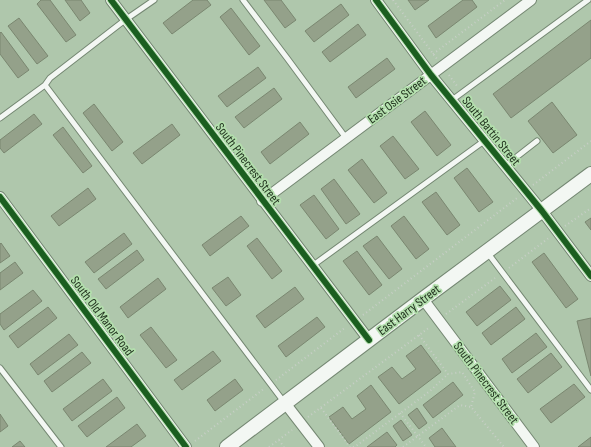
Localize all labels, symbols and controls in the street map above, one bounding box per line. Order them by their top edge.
street label: East Osie Street [365,73,429,127]
street label: South Battin Street [458,93,524,169]
street label: South Pinecrest Street [212,120,284,208]
street label: South Old Manor Road [67,273,137,359]
street label: East Harry Street [374,281,444,339]
street label: South Pinecrest Street [450,339,522,427]

